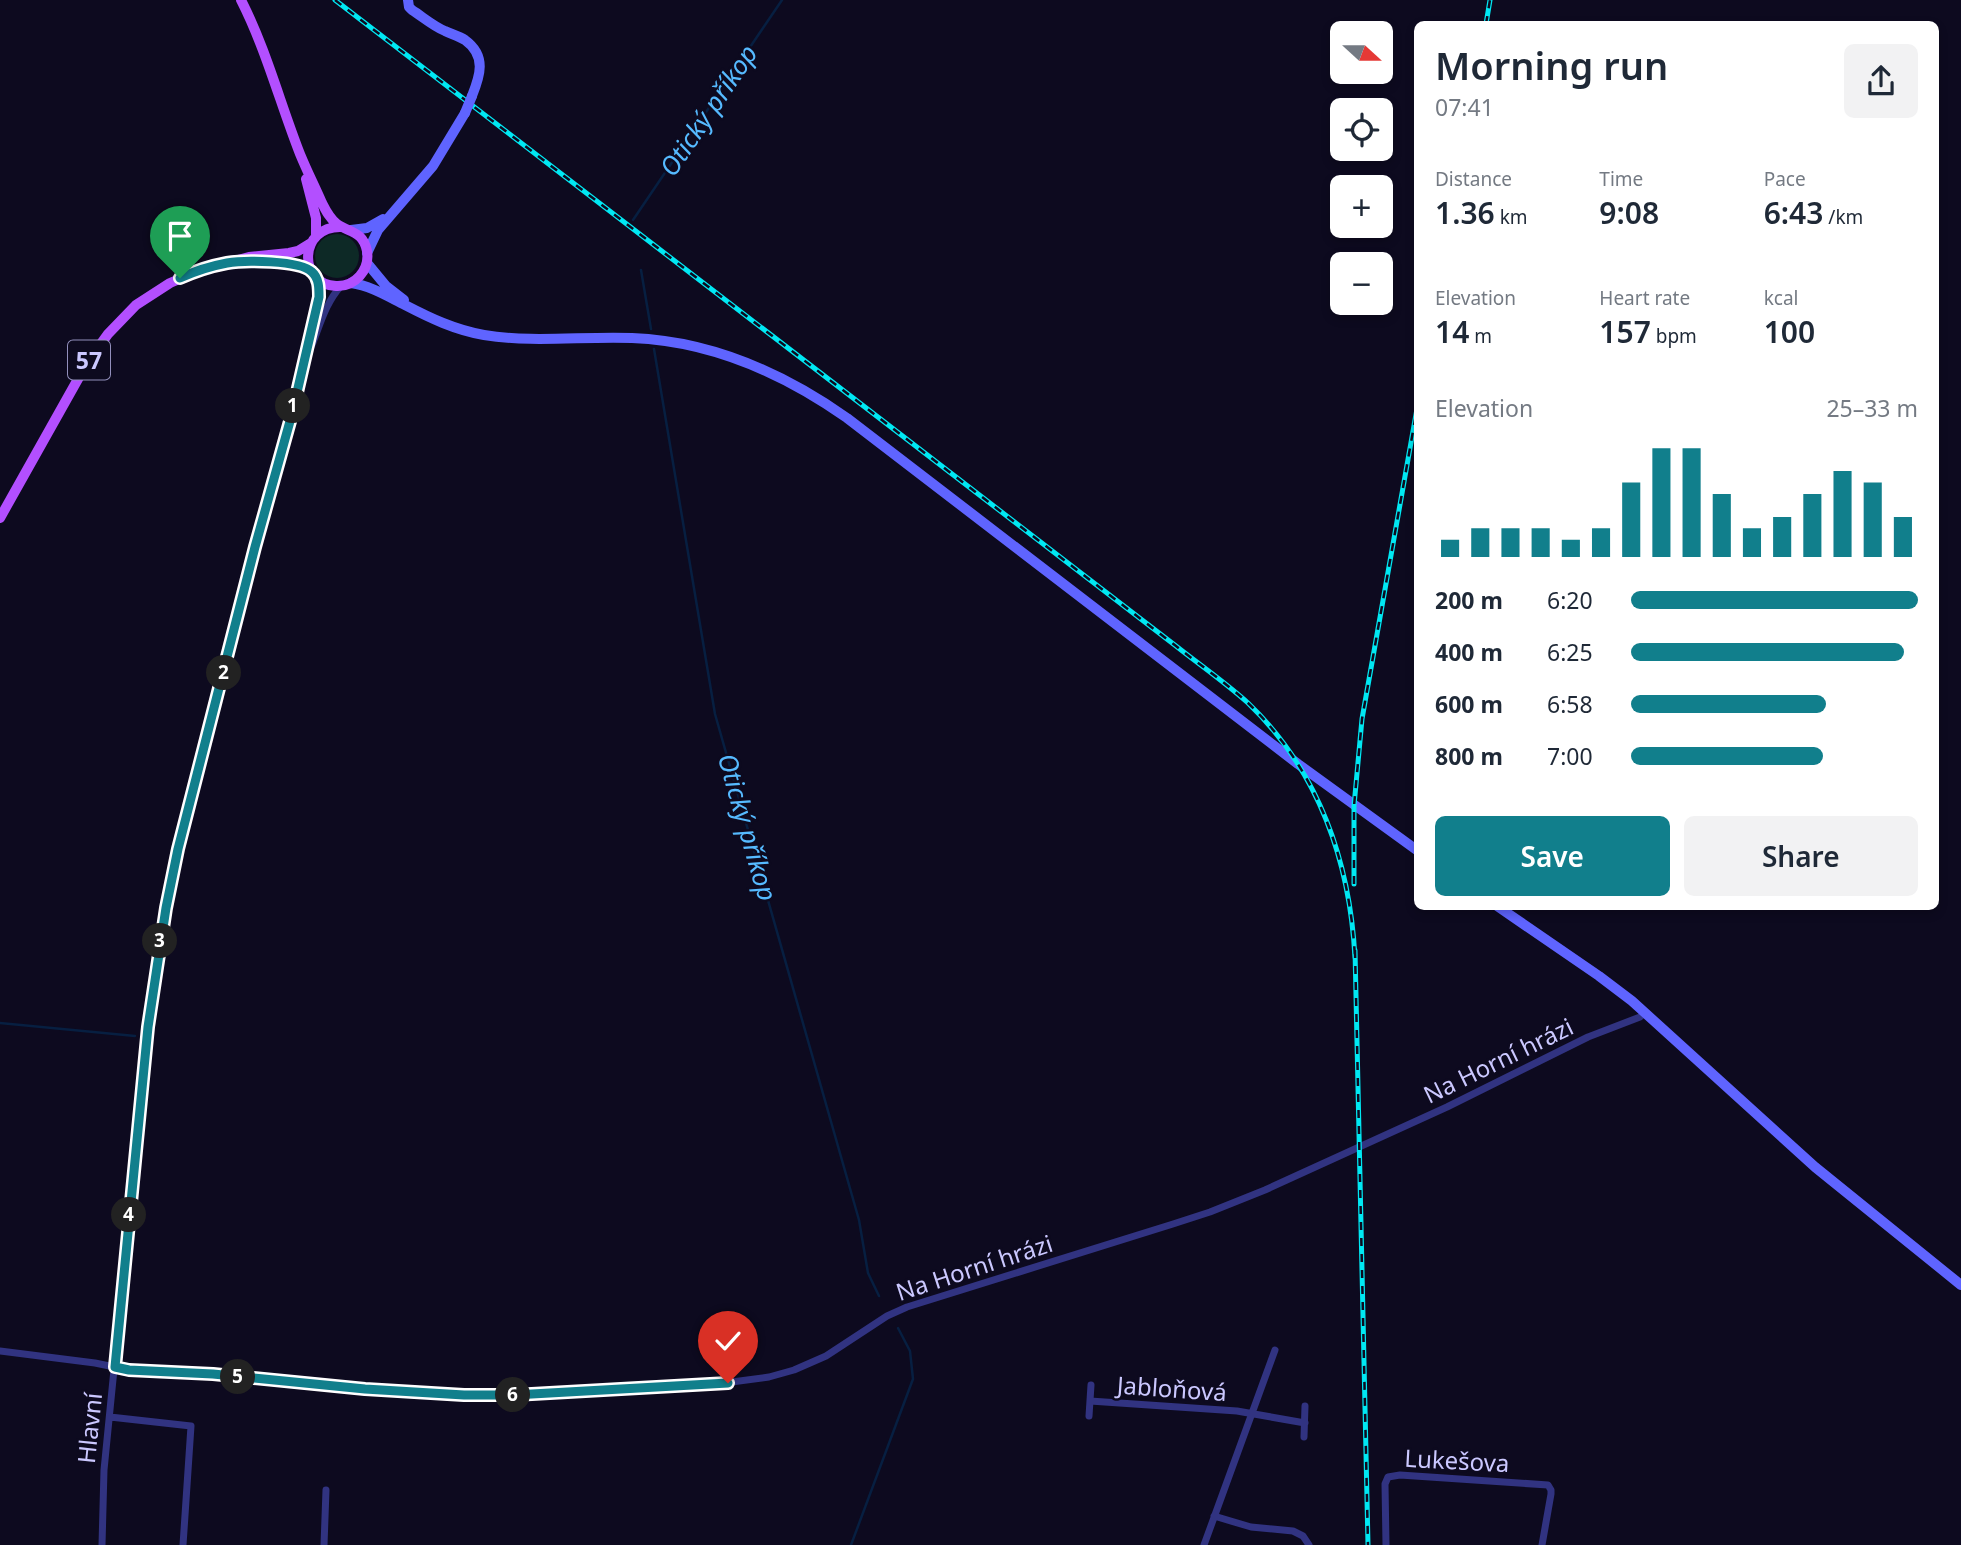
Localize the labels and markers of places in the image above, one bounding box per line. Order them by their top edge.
pin [150,206,210,278]
pin: 1 [276,388,310,424]
pin: 2 [206,656,242,690]
pin: 3 [142,923,178,958]
pin: 4 [111,1198,146,1232]
pin [698,1311,758,1383]
pin: 5 [220,1360,256,1394]
pin: 6 [496,1378,530,1412]

